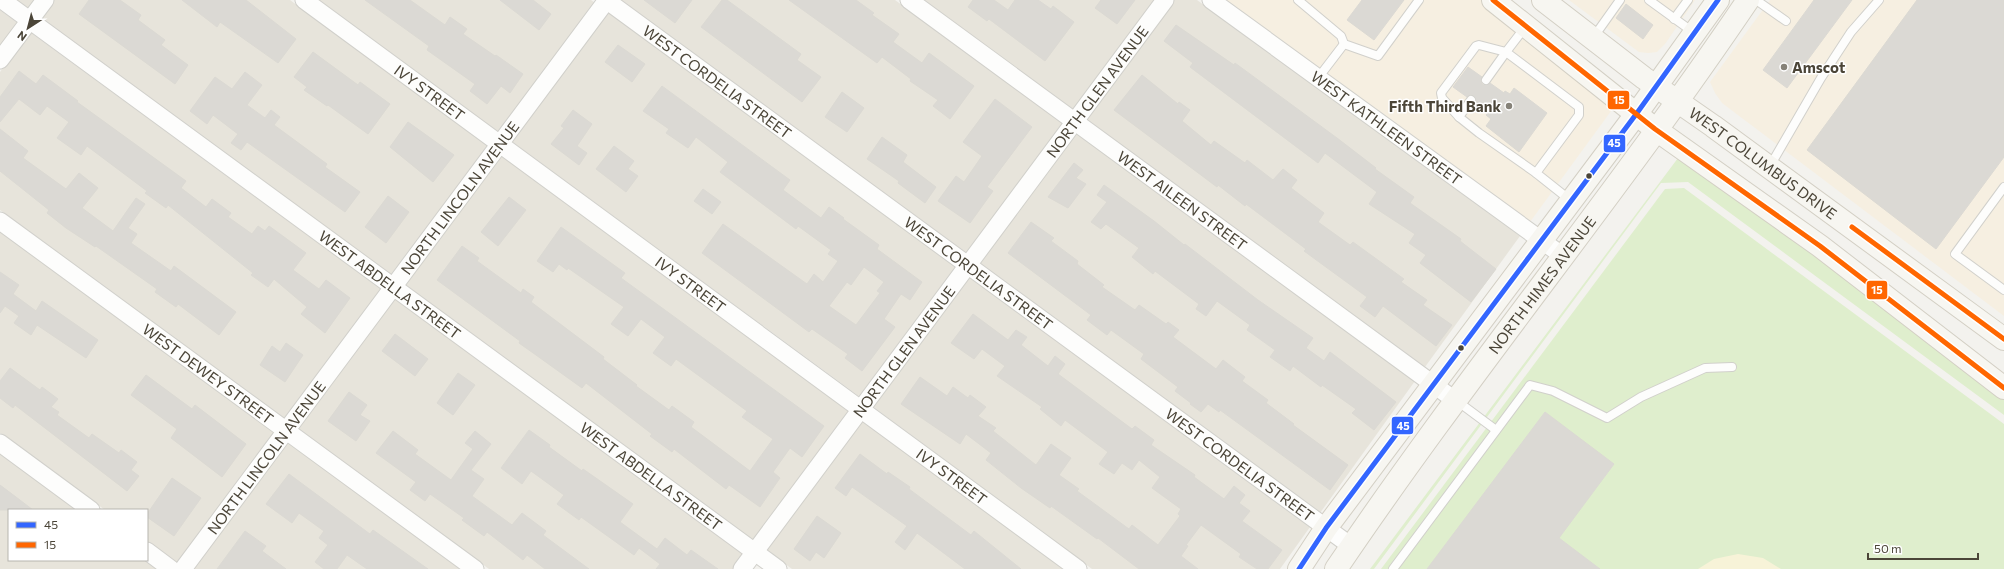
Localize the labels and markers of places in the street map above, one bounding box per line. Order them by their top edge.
place label: Amscot [1792,58,1845,76]
marker: Amscot [1779,62,1789,72]
place label: Fifth Third Bank [1389,97,1501,115]
marker: Fifth Third Bank [1504,101,1514,111]
unlabelled marker [1584,171,1594,181]
unlabelled marker [1456,343,1466,353]

